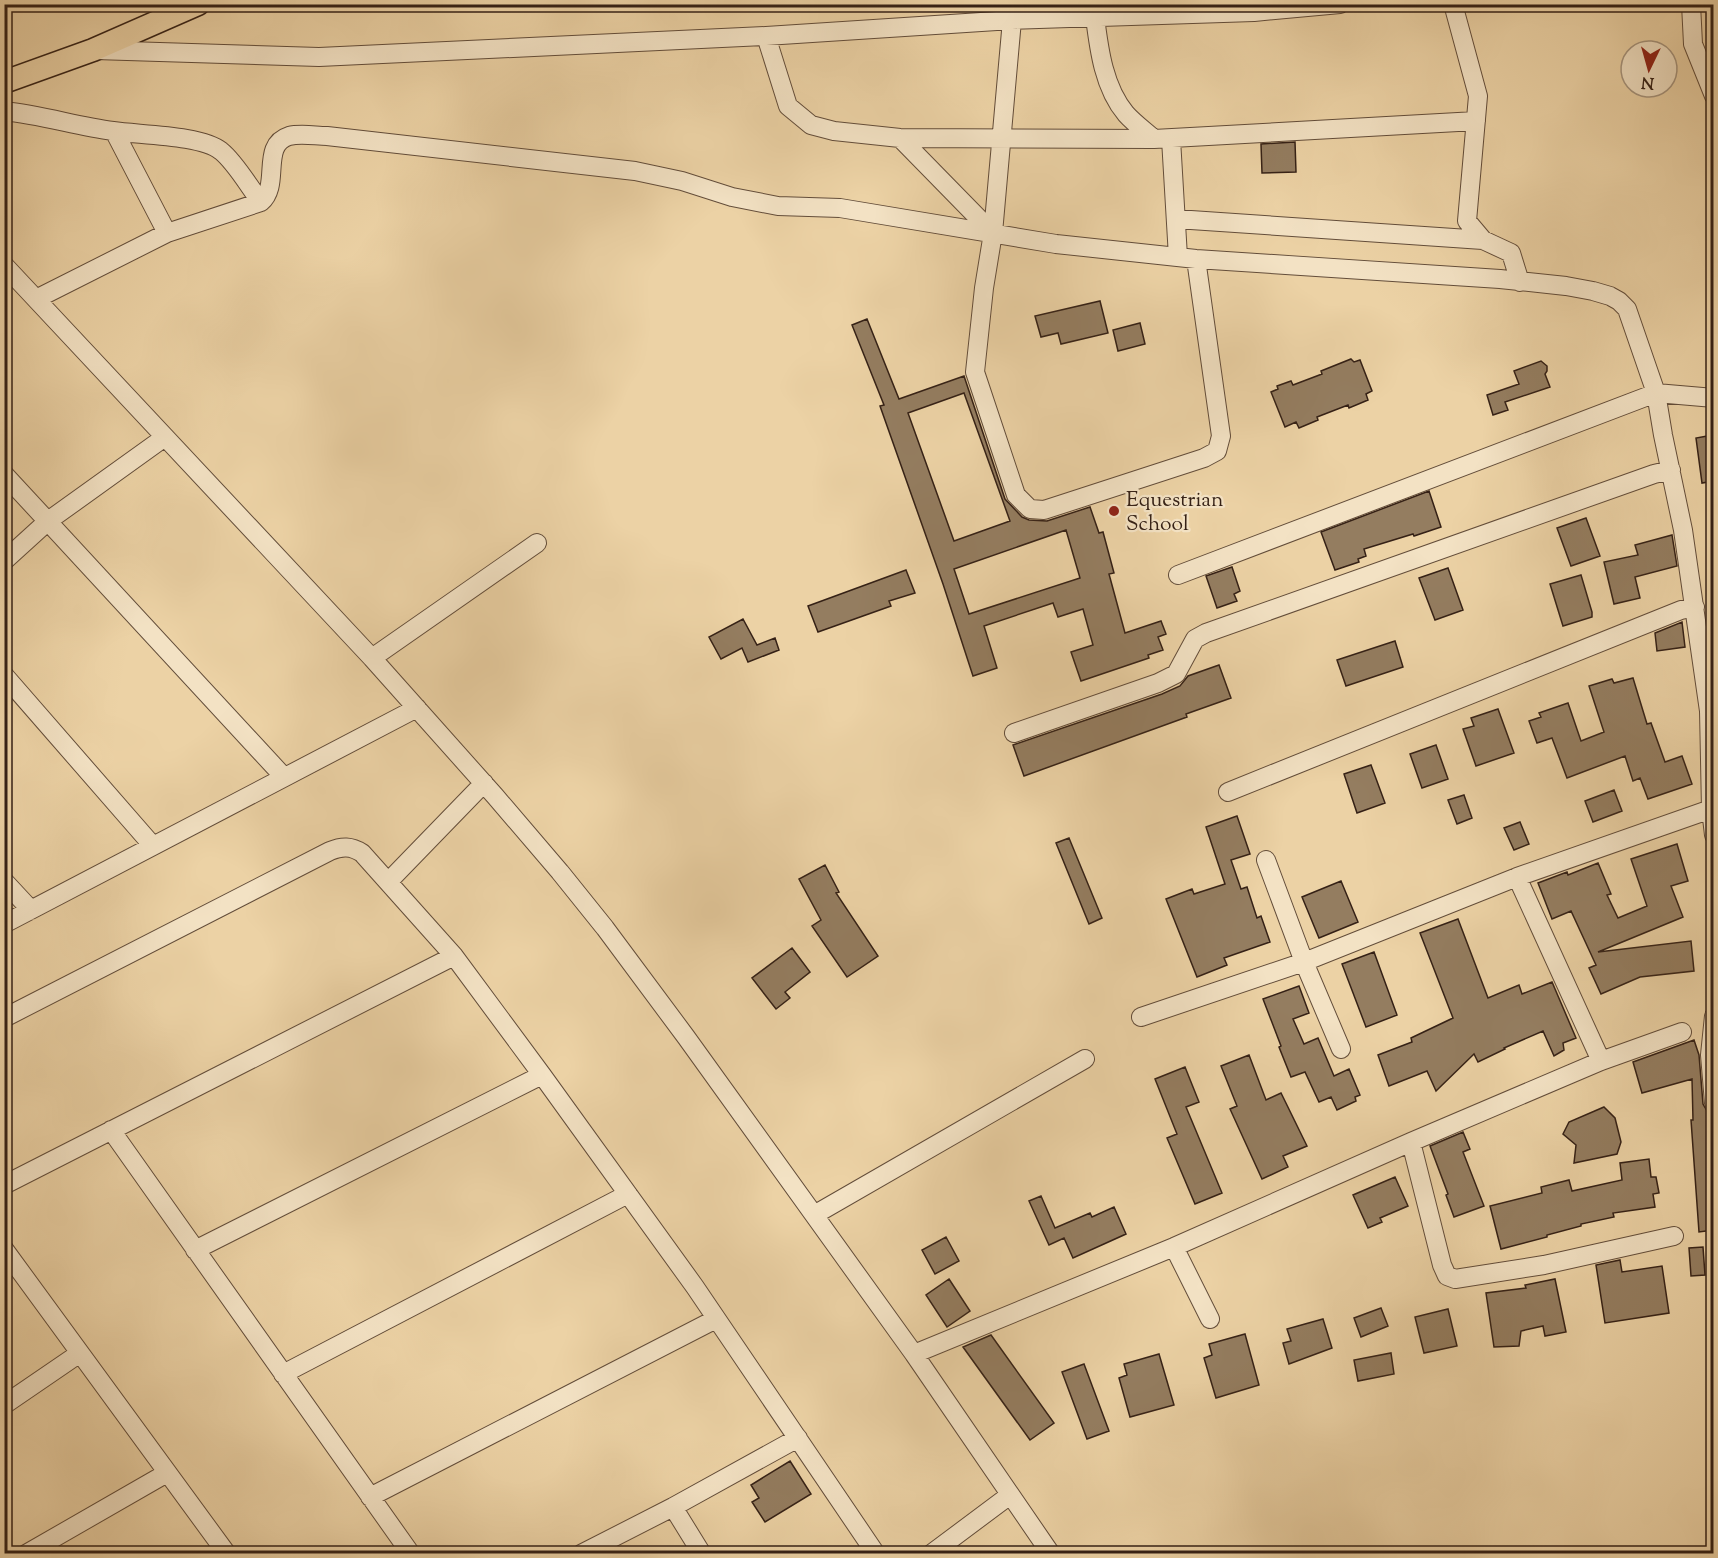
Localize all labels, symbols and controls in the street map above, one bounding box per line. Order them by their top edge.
north arrow [1619,39,1679,99]
text: N [1640,69,1655,93]
place label: Equestrian School [1126,486,1223,540]
marker: Equestrian School [1107,504,1121,518]

